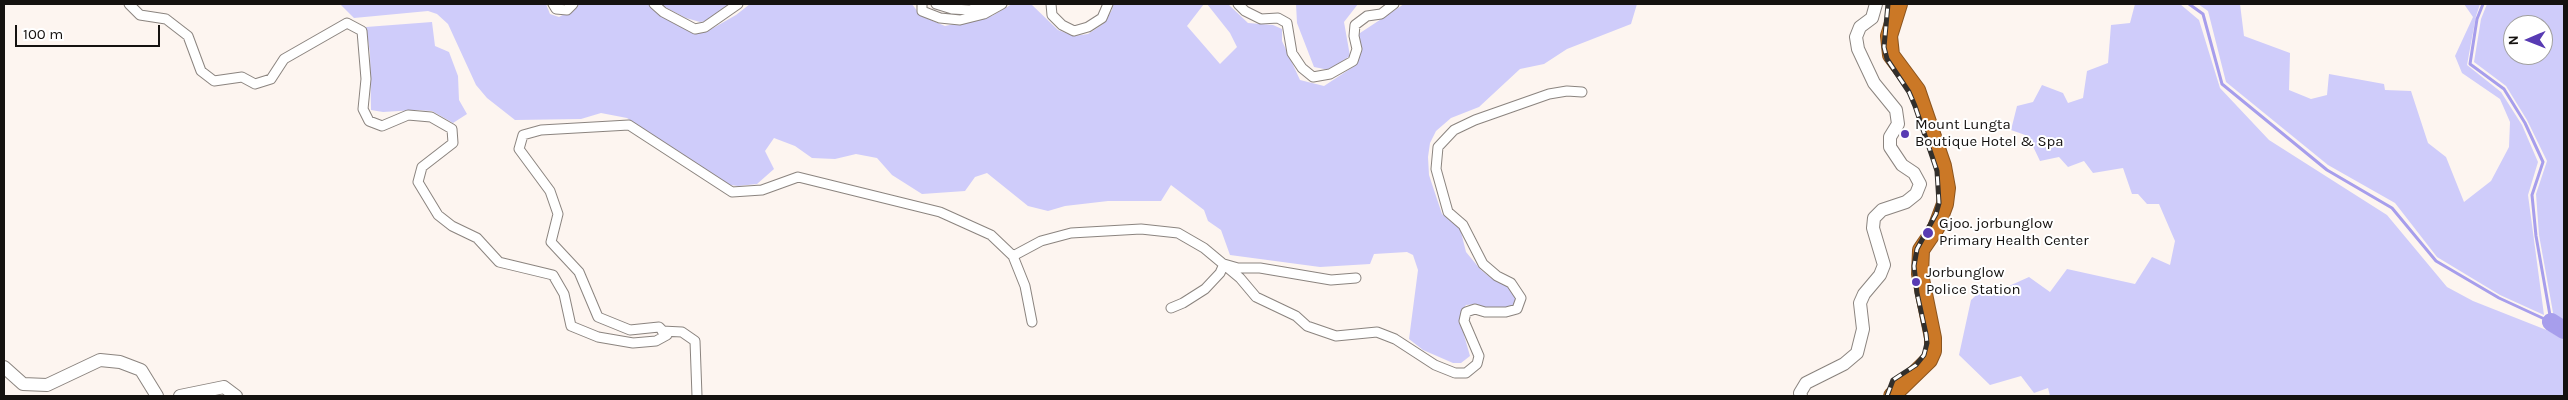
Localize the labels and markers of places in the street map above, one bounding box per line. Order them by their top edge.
place label: Mount Lungta Boutique Hotel & Spa [1915,116,2064,151]
marker: Mount Lungta Boutique Hotel & Spa [1899,128,1911,140]
place label: Gjoo. jorbunglow Primary Health Center [1939,215,2089,250]
marker: Gjoo. jorbunglow Primary Health Center [1921,226,1935,240]
place label: Jorbunglow Police Station [1926,264,2020,299]
marker: Jorbunglow Police Station [1910,276,1922,288]

